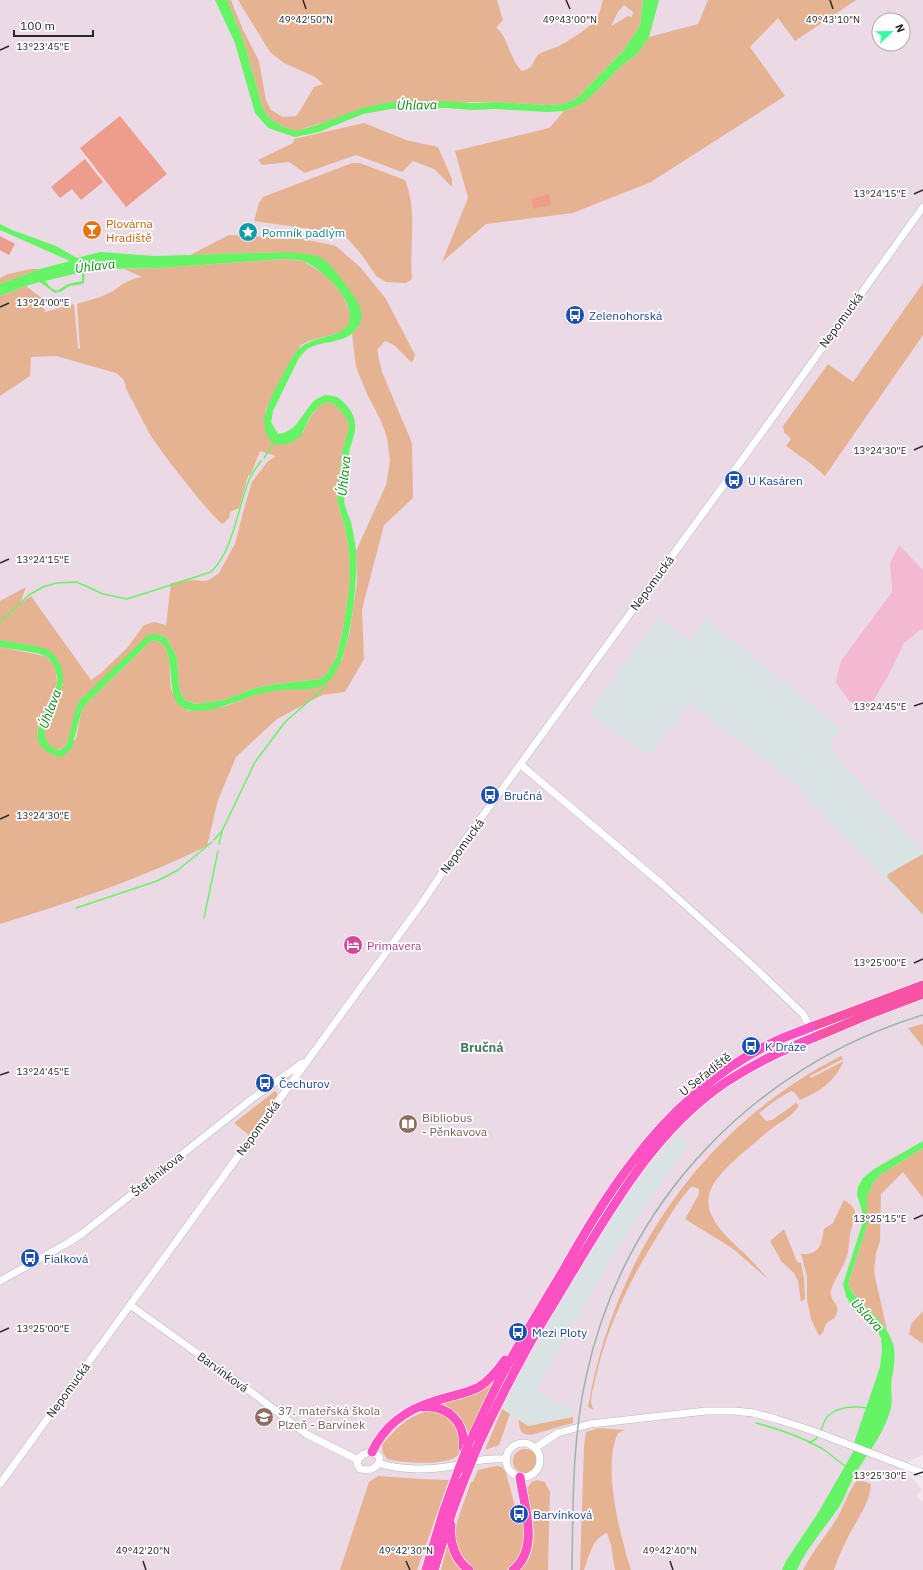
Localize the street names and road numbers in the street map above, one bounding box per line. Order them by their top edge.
street label: Nepomucká [816,289,866,351]
street label: Nepomucká [627,552,677,614]
street label: Nepomucká [437,815,487,877]
street label: U Seřadiště [676,1049,734,1099]
street label: Nepomucká [233,1097,283,1159]
street label: Štefánikova [128,1148,187,1200]
street label: Barvínková [195,1348,252,1396]
street label: Nepomucká [43,1359,93,1421]

